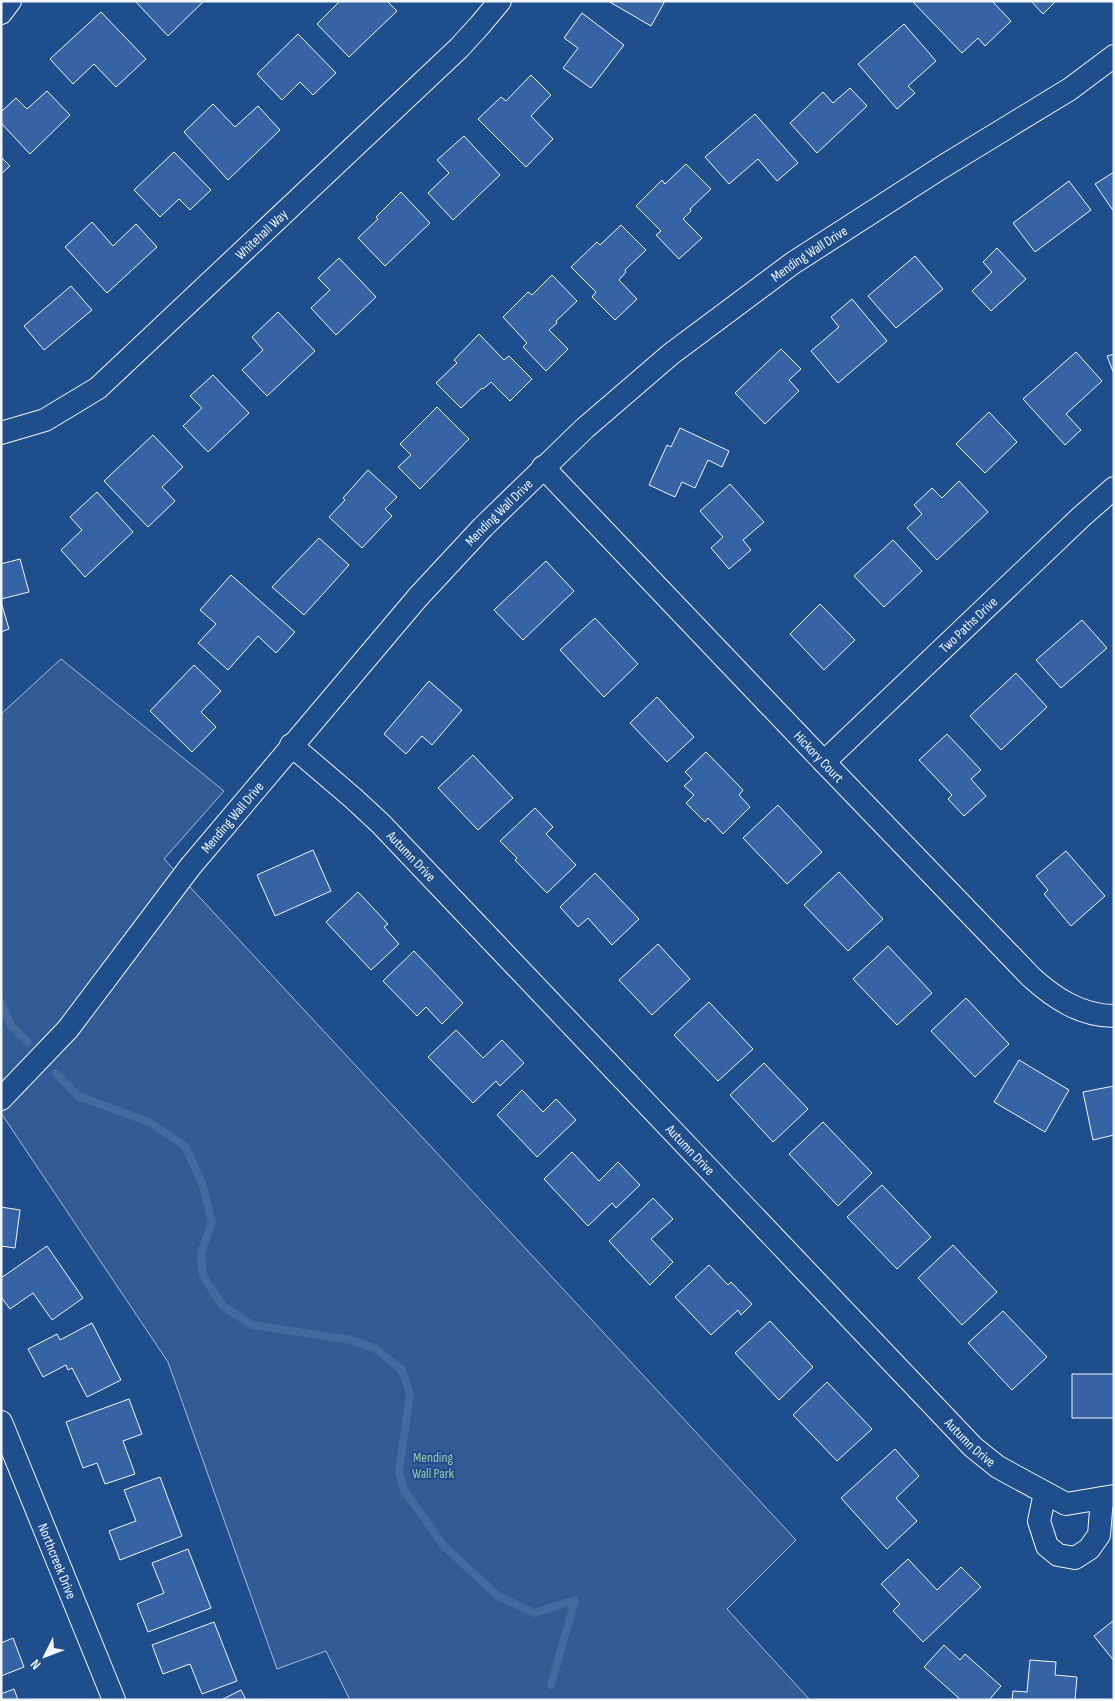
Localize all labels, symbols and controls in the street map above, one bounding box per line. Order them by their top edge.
street label: Whitehall Way [232,205,292,263]
street label: Mending Wall Drive [768,222,851,286]
street label: Mending Wall Drive [462,476,536,550]
street label: Two Paths Drive [936,593,1001,657]
street label: Hickory Court [790,728,847,786]
street label: Mending Wall Drive [198,778,268,857]
street label: Autumn Drive [382,827,439,885]
street label: Autumn Drive [661,1120,718,1179]
street label: Autumn Drive [940,1414,999,1471]
park label: Mending Wall Park [412,1449,455,1482]
street label: Northcreek Drive [34,1521,80,1601]
north arrow [20,1631,70,1681]
text: N [27,1656,45,1673]

